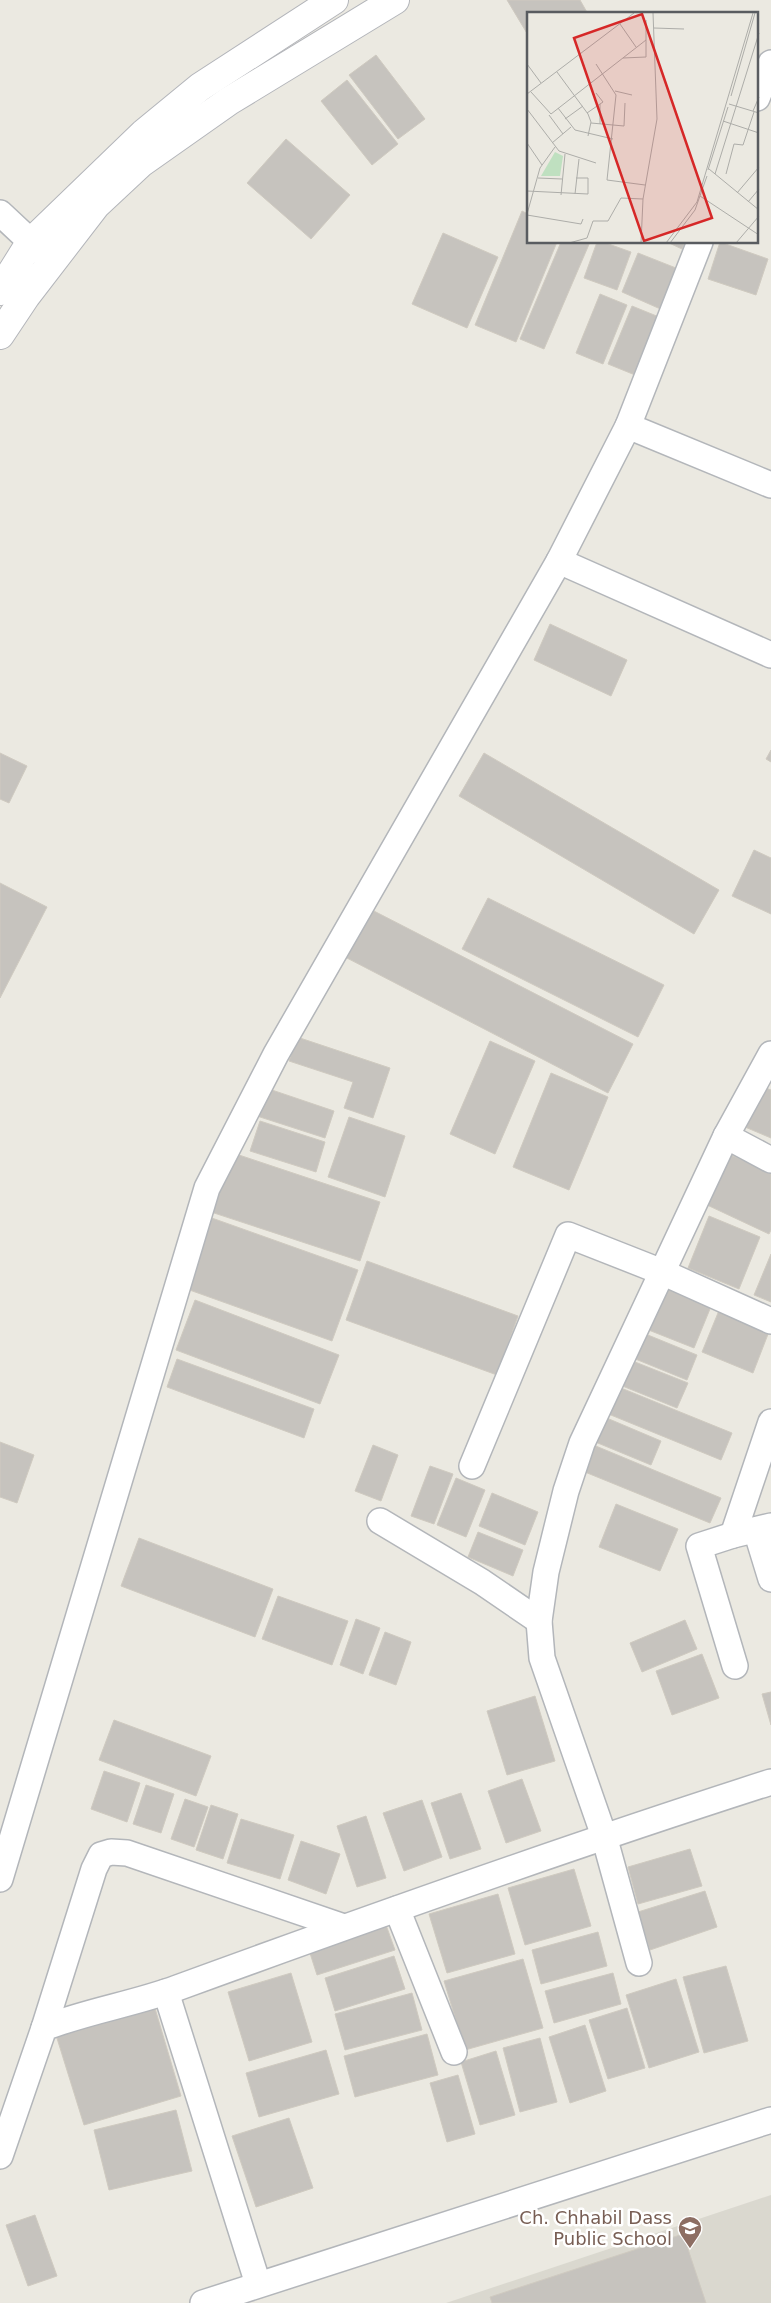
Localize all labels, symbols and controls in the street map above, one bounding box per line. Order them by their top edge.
inset map [527,12,758,244]
place label: Ch. Chhabil Dass Public School [519,2207,672,2249]
school or university icon: Ch. Chhabil Dass Public School [677,2215,703,2249]

